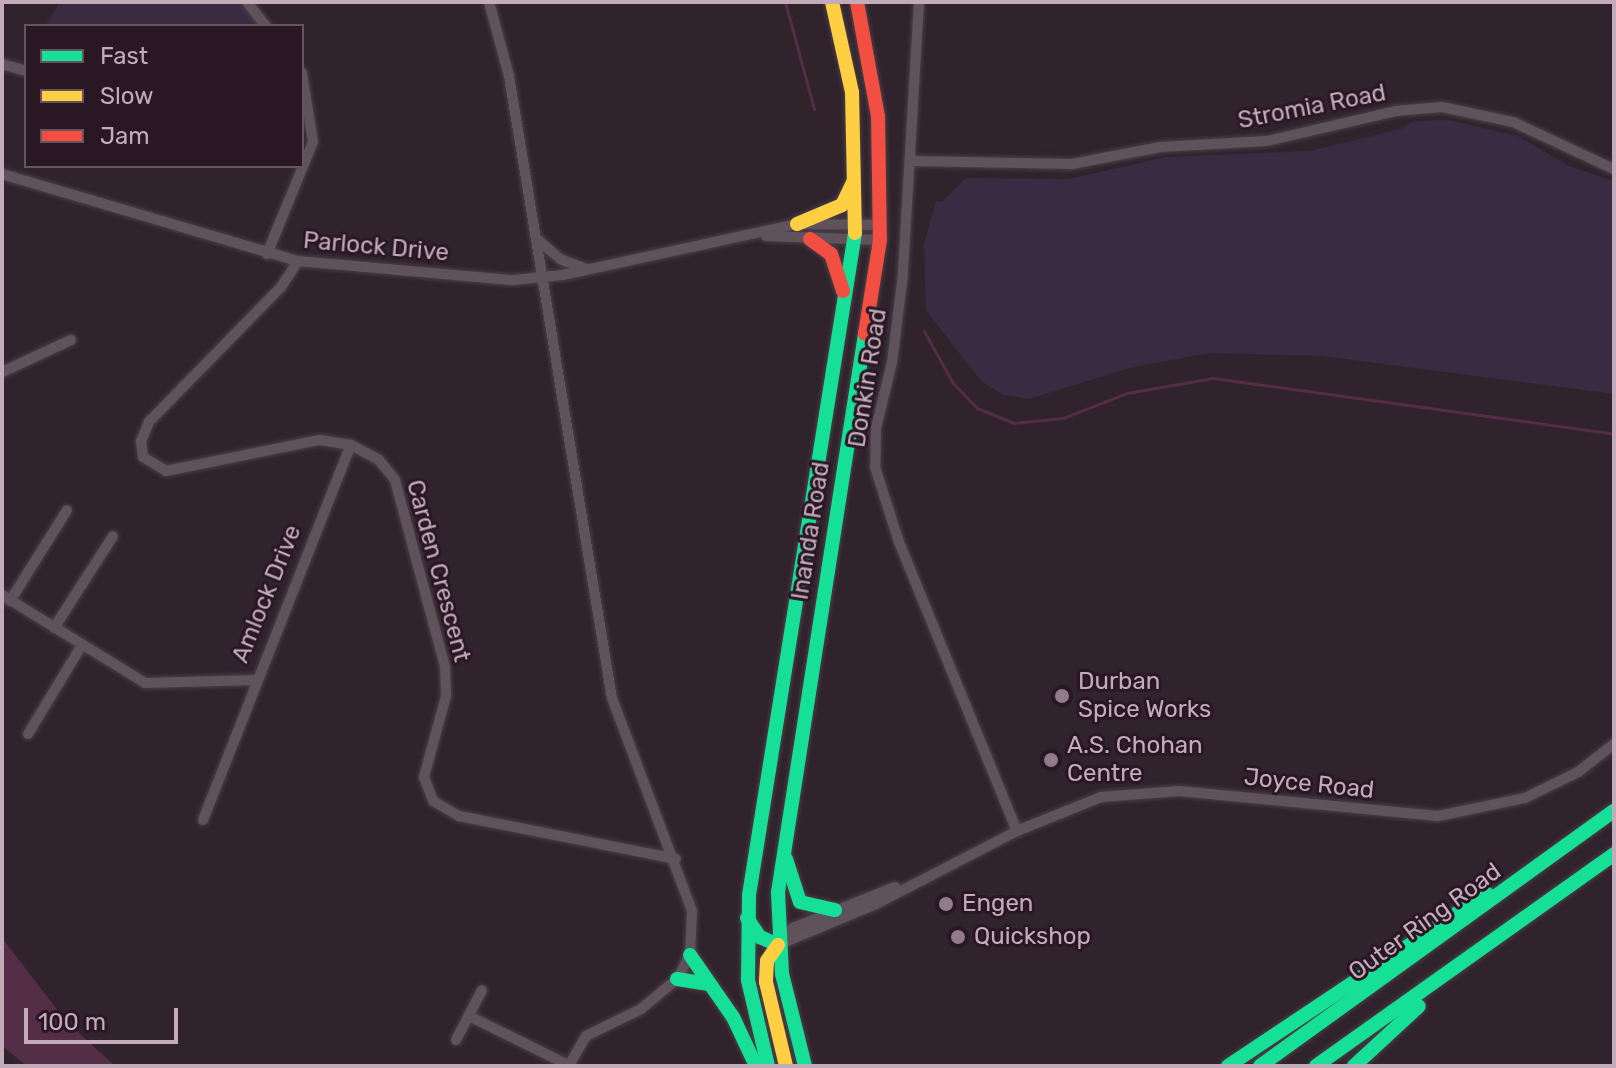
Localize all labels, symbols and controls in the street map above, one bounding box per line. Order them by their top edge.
legend [24,24,304,168]
text: Fast [100,42,148,70]
street label: Stromia Road [1236,79,1388,135]
text: Slow [100,82,153,110]
text: Jam [100,122,150,150]
street label: Parlock Drive [302,226,450,268]
street label: Donkin Road [843,306,893,450]
street label: Inanda Road [786,460,836,602]
street label: Carden Crescent [400,477,476,665]
street label: Amlock Drive [226,521,308,667]
place label: Durban Spice Works [1078,668,1212,724]
marker: Durban Spice Works [1053,687,1071,705]
place label: A.S. Chohan Centre [1067,732,1203,788]
marker: A.S. Chohan Centre [1042,751,1060,769]
street label: Joyce Road [1242,763,1376,805]
street label: Outer Ring Road [1343,857,1507,987]
place label: Engen [962,890,1033,918]
marker: Engen [937,895,955,913]
place label: Quickshop [974,923,1091,951]
marker: Quickshop [949,928,967,946]
scale bar [28,992,182,1042]
text: 100 m [38,1008,106,1036]

